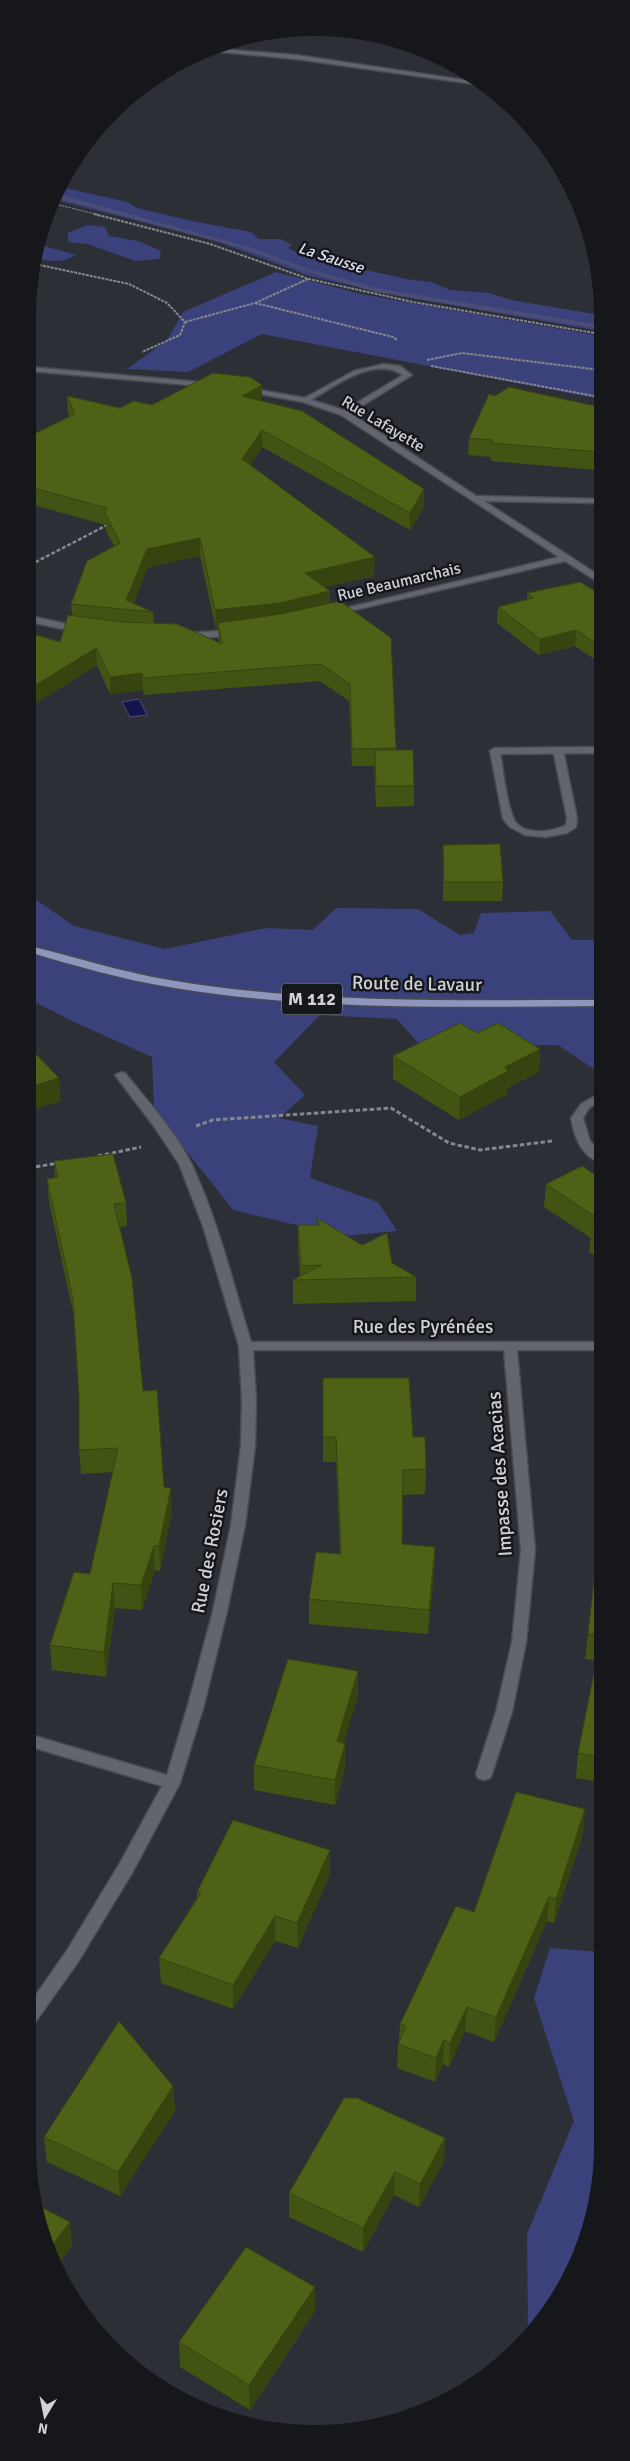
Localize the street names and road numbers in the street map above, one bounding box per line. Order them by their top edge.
street label: Rue Lafayette [338,391,428,457]
street label: Rue Beaumarchais [335,558,463,606]
street label: Route de Lavaur [352,971,482,997]
road number: M 112 [282,984,342,1014]
street label: Rue des Pyrénées [353,1315,493,1339]
street label: Impasse des Acacias [482,1391,518,1557]
street label: Rue des Rosiers [186,1487,234,1615]

